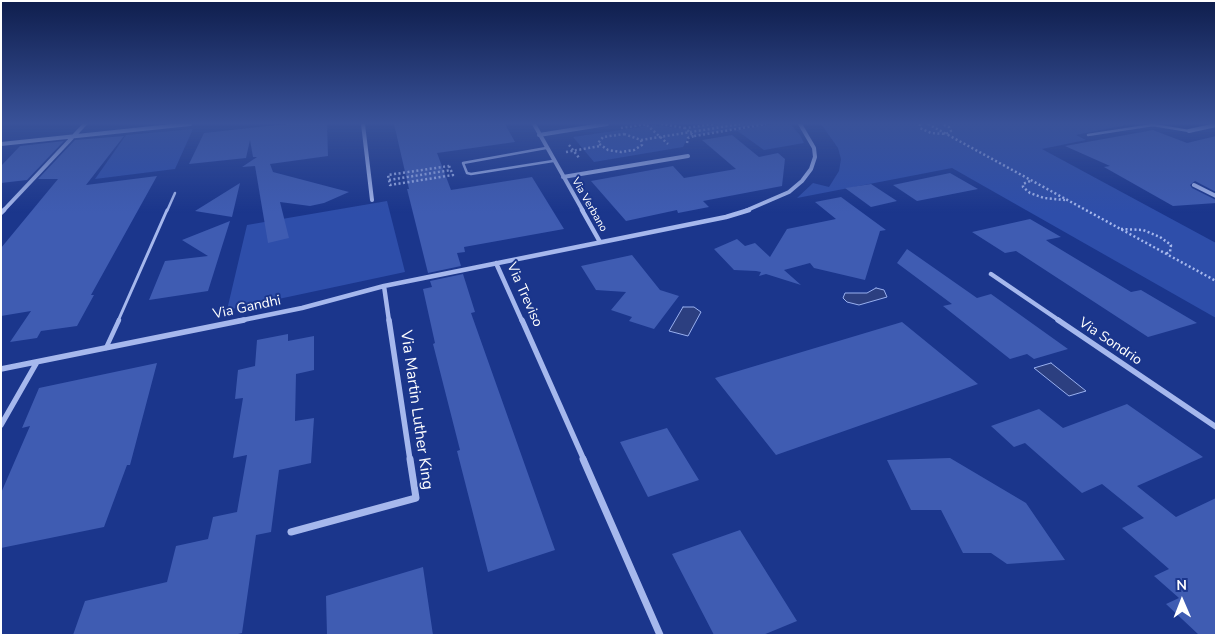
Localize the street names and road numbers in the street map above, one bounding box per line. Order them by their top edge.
street label: Via Verbano [568,176,610,234]
street label: Via Treviso [502,260,546,330]
street label: Via Gandhi [212,293,282,323]
street label: Via Sondrio [1075,315,1145,369]
street label: Via Martin Luther King [395,329,437,491]

